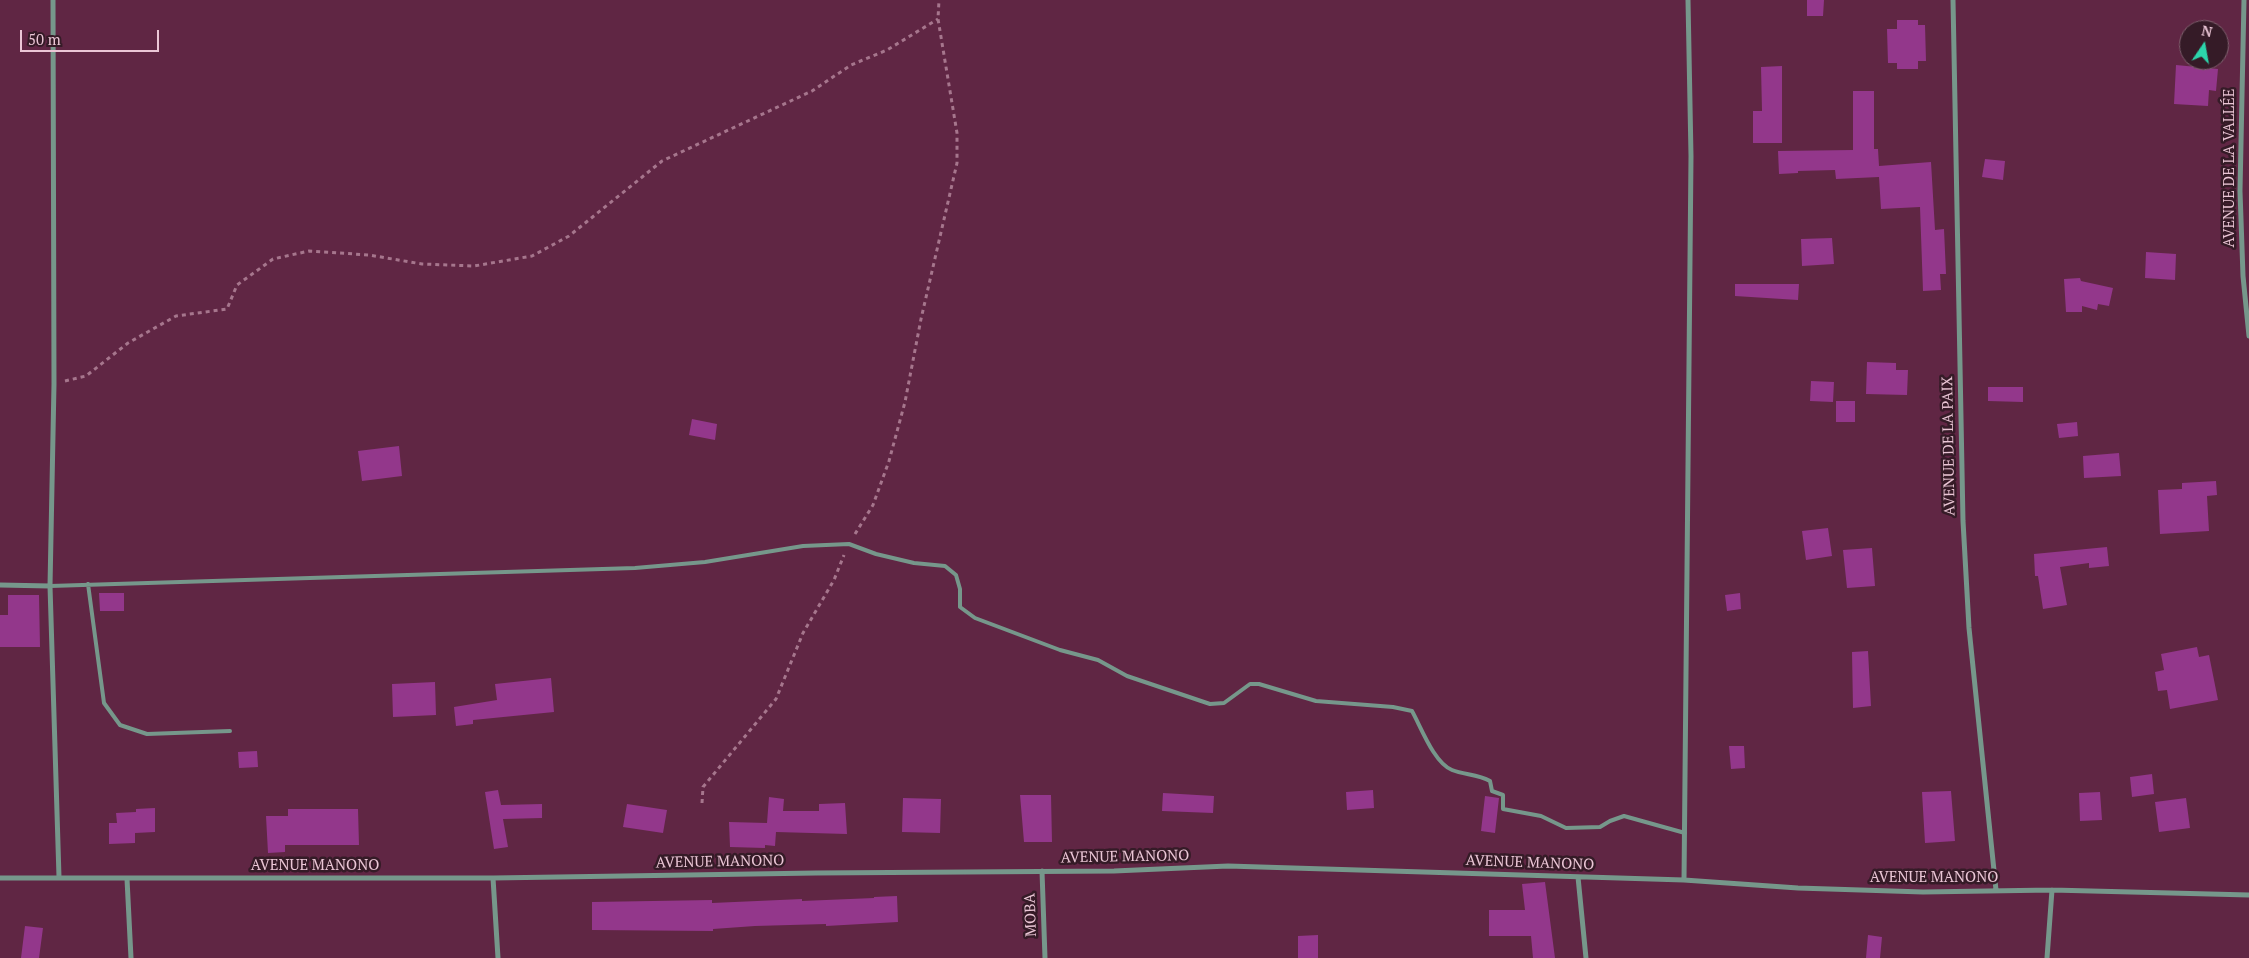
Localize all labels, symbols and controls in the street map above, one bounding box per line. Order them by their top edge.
scale bar [22,20,161,52]
north arrow [2179,20,2229,70]
text: N [2200,20,2214,41]
text: 50 m [28,29,61,49]
street label: AVENUE DE LA VALLÉE [2221,88,2239,248]
street label: AVENUE DE LA PAIX [1939,376,1959,516]
street label: AVENUE MANONO [1061,847,1189,867]
street label: AVENUE MANONO [656,852,784,872]
street label: AVENUE MANONO [1465,852,1595,874]
street label: AVENUE MANONO [251,857,379,875]
street label: AVENUE MANONO [1870,869,1998,887]
street label: MOBA [1021,893,1041,937]

